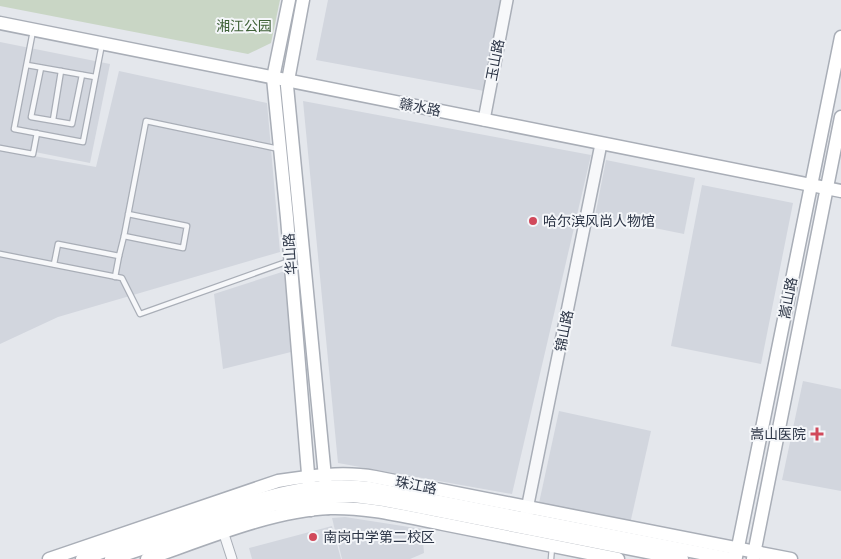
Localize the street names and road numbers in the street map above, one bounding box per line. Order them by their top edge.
street label: 玉山路 [482,38,507,82]
street label: 赣水路 [398,94,442,119]
street label: 华山路 [280,232,299,276]
street label: 嵩山路 [775,276,800,320]
street label: 锦山路 [551,309,576,353]
street label: 珠江路 [394,472,438,497]

